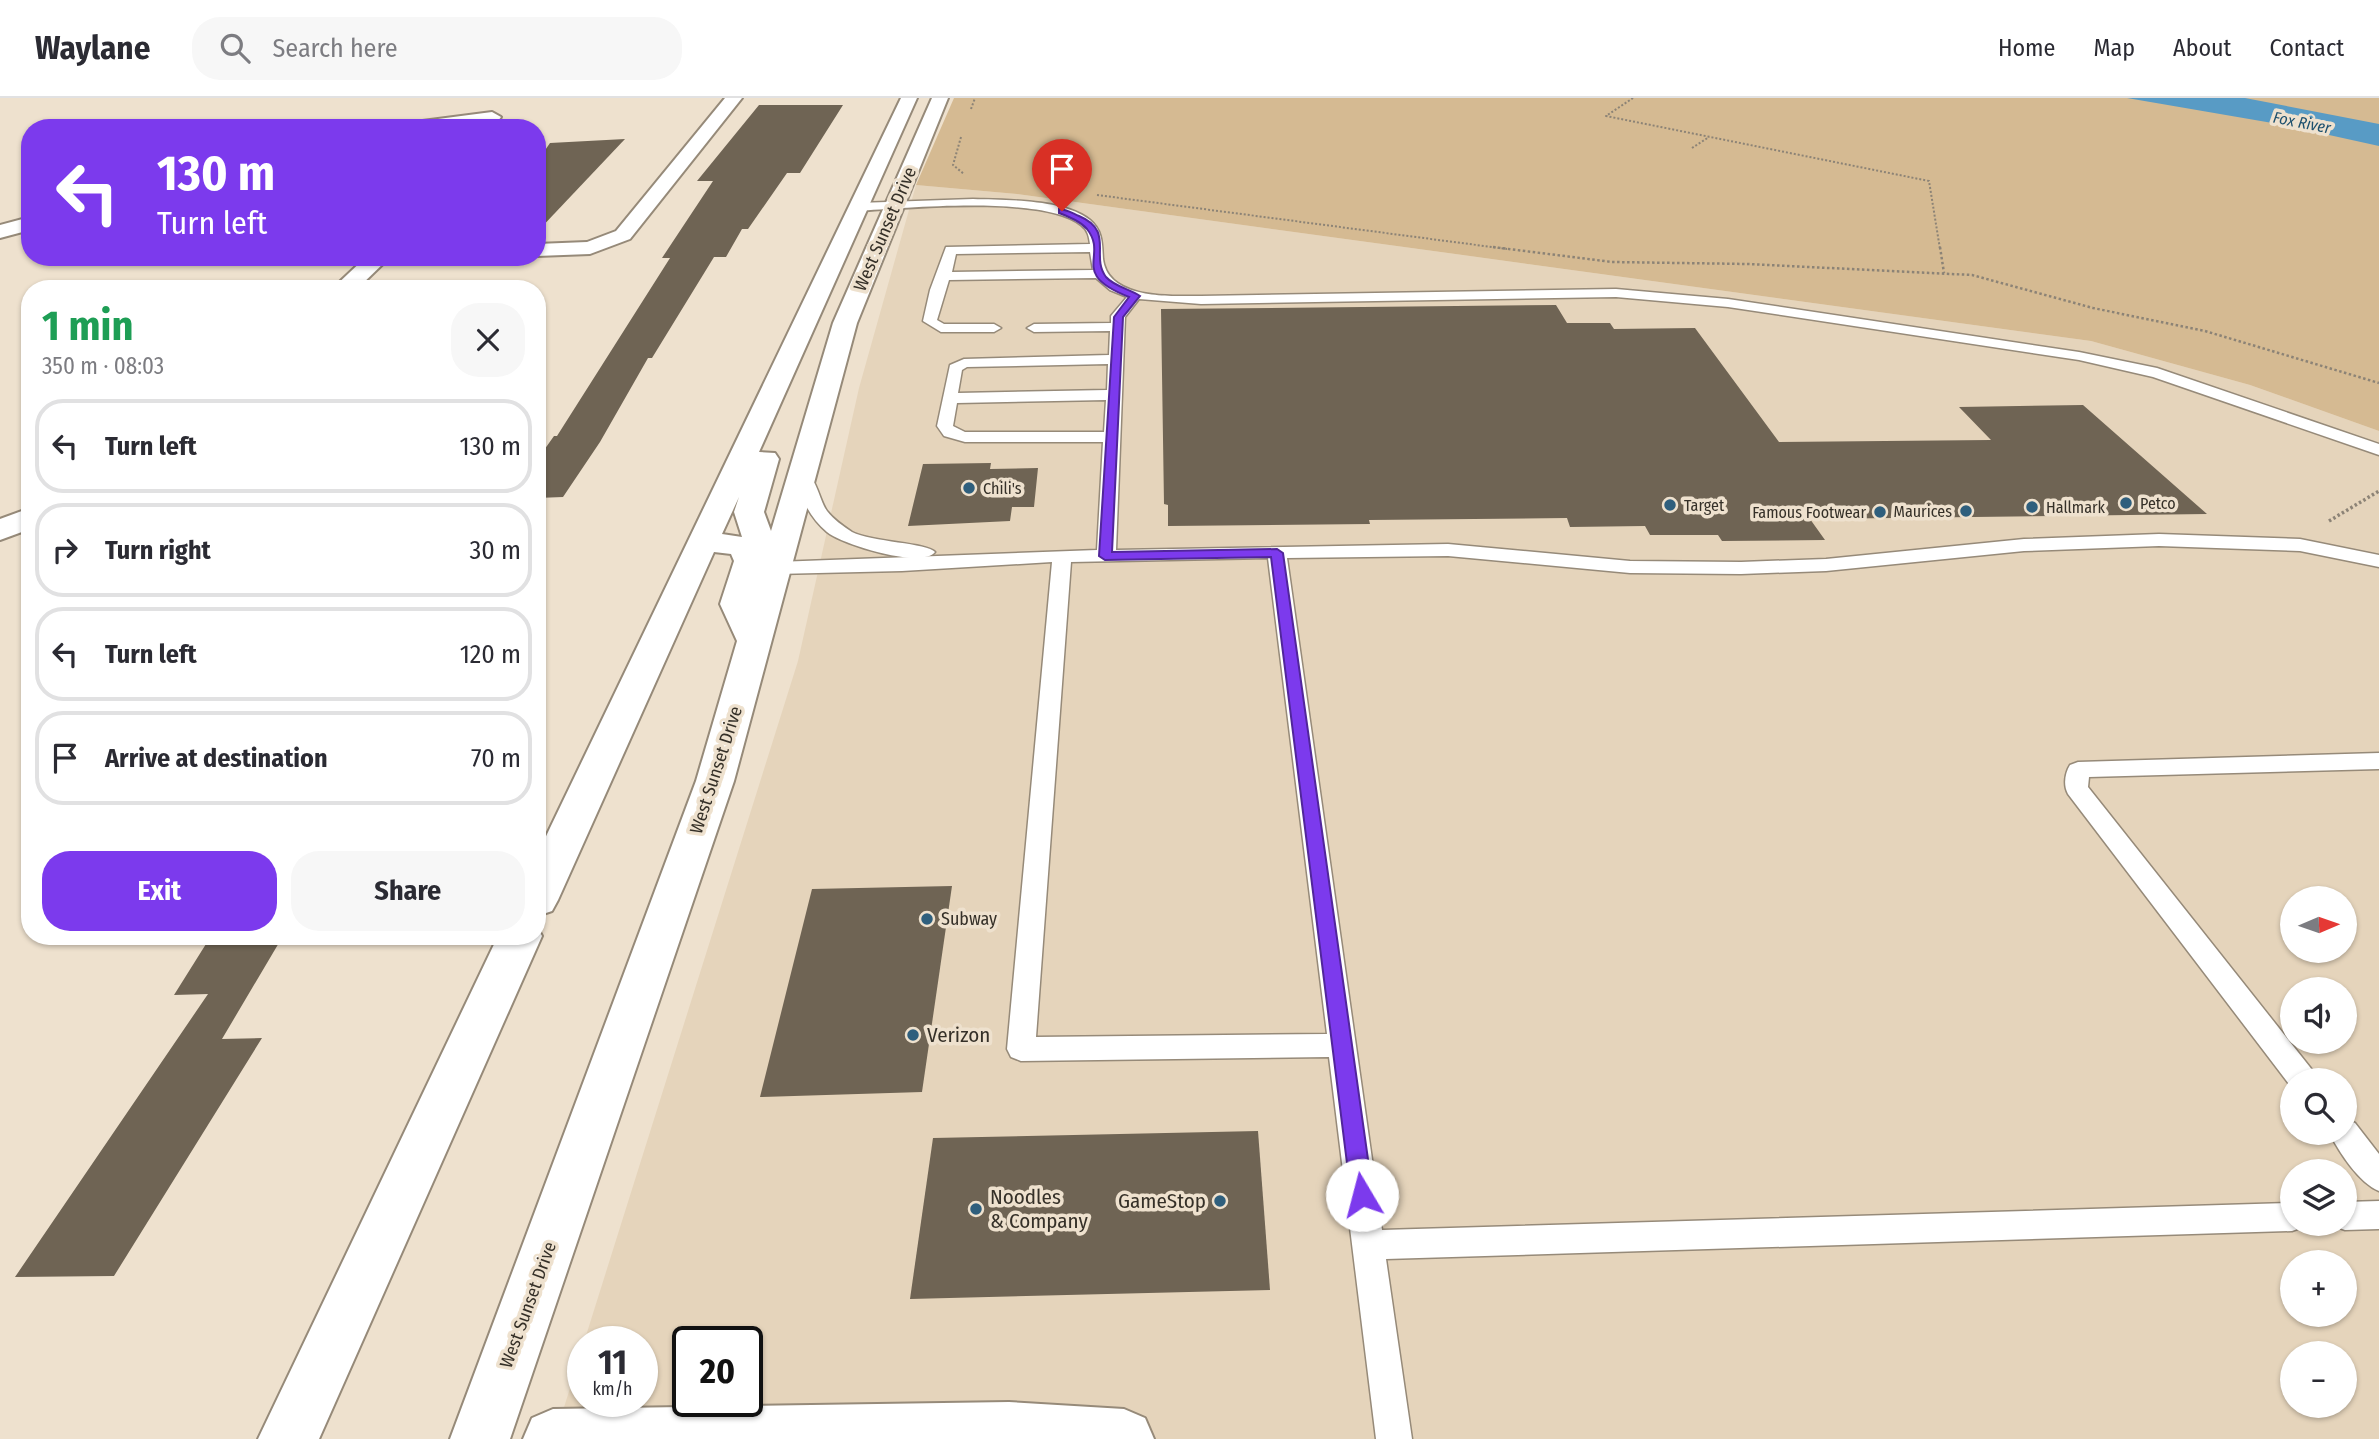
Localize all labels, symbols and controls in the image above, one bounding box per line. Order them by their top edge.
search box [192,17,682,80]
text: Waylane [35,28,150,68]
icon: search [216,29,254,67]
text: Search here [272,33,398,64]
text: Home [1998,34,2055,62]
text: Map [2093,34,2135,62]
text: About [2173,34,2231,62]
text: Contact [2269,34,2344,62]
water label: Fox River [2272,108,2333,137]
pin [1032,139,1092,211]
text: 130 m [157,144,275,203]
icon: left [42,147,133,238]
icon: arrive [1043,150,1081,188]
street label: West Sunset Drive [849,164,921,294]
text: Turn left [157,204,267,242]
text: 1 min [42,301,133,351]
button: close [451,303,525,377]
text: 350 m · 08:03 [42,352,164,380]
icon: left [46,427,84,465]
text: Turn left [105,431,197,462]
text: 130 m [459,431,521,462]
place label: Chili's [983,479,1022,498]
marker: Chili's [961,480,977,496]
place label: Petco [2140,494,2176,513]
marker: Petco [2118,495,2134,511]
place label: Target [1684,496,1725,515]
marker: Target [1662,497,1678,513]
place label: Hallmark [2046,498,2106,517]
marker: Hallmark [2024,499,2040,515]
place label: Maurices [1894,502,1952,521]
place label: Famous Footwear [1752,503,1866,522]
marker: Maurices [1958,503,1974,519]
marker: Famous Footwear [1872,504,1888,520]
icon: right [46,531,84,569]
text: Turn right [105,535,211,566]
text: 30 m [470,535,521,566]
icon: left [46,635,84,673]
text: Turn left [105,639,197,670]
text: 120 m [460,639,521,670]
street label: West Sunset Drive [685,703,747,836]
icon: arrive [46,739,84,777]
text: Arrive at destination [105,743,328,774]
text: 70 m [471,743,521,774]
button: Exit [42,851,277,931]
button: Share [291,851,525,931]
north arrow [2280,886,2357,962]
map controls [2280,886,2357,1418]
place label: Subway [941,908,997,930]
marker: Subway [919,911,935,927]
button: sound [2280,977,2357,1054]
place label: Verizon [927,1022,990,1048]
marker: Verizon [905,1027,921,1043]
button: search [2280,1068,2357,1145]
position arrow [1325,1158,1399,1232]
button: layers [2280,1159,2357,1236]
place label: Noodles & Company [990,1184,1089,1234]
place label: GameStop [1118,1188,1206,1214]
marker: GameStop [1212,1193,1228,1209]
marker: Noodles & Company [968,1201,984,1217]
street label: West Sunset Drive [495,1239,561,1371]
button: + [2280,1250,2357,1327]
speed limit sign: 20 [672,1326,763,1417]
text: 11 [598,1341,627,1383]
button: − [2280,1341,2357,1418]
text: km/h [592,1378,633,1400]

